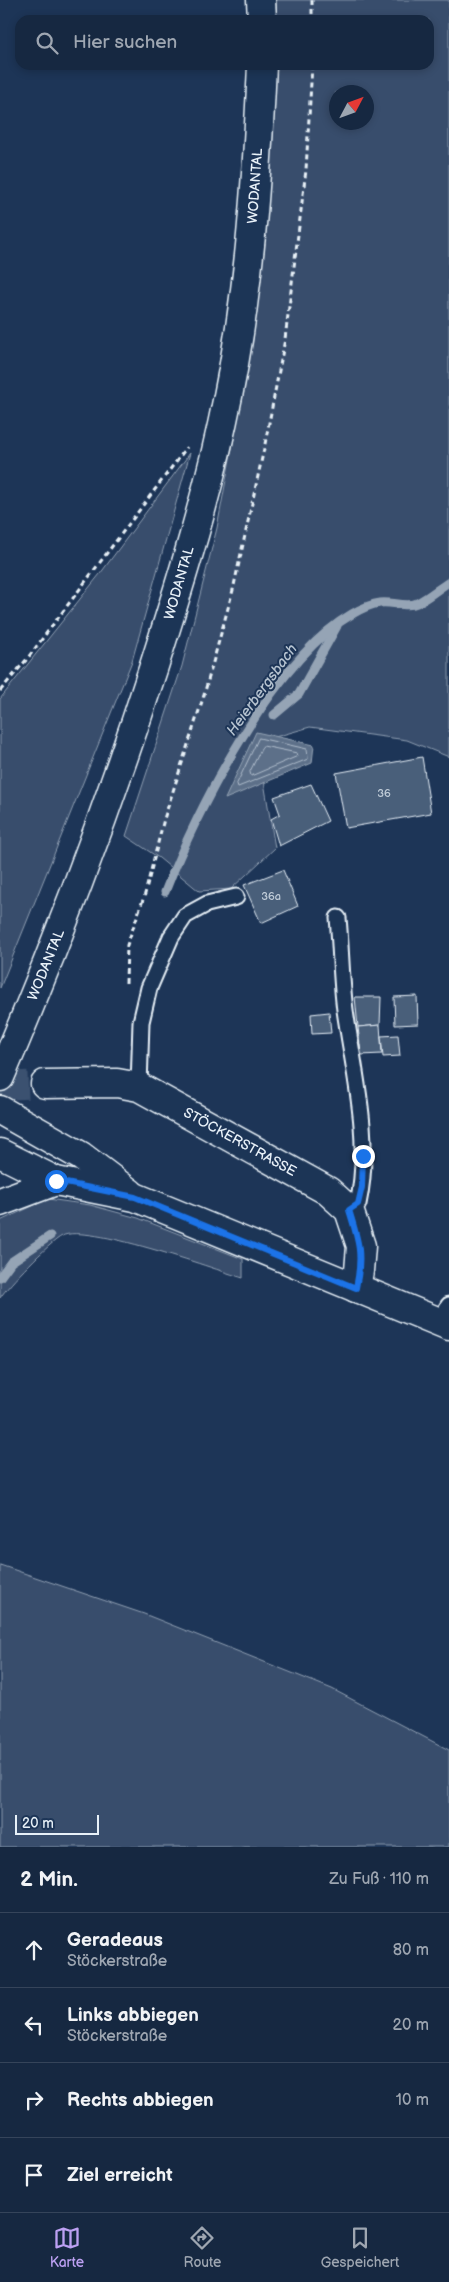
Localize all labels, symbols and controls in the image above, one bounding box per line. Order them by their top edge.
search box [15,15,434,70]
icon: search [33,29,61,57]
text: Hier suchen [73,31,177,54]
north arrow [329,85,374,130]
street label: WODANTAL [244,148,266,224]
street label: WODANTAL [160,544,198,622]
water label: Heierbergsbach [222,640,302,740]
house number: 36 [377,787,391,800]
house number: 36a [261,890,281,903]
street label: WODANTAL [24,927,68,1003]
street label: STÖCKERSTRASSE [181,1103,300,1180]
route end [352,1145,375,1168]
route start [45,1170,68,1193]
scale bar [15,1812,99,1835]
text: 20 m [22,1815,54,1832]
text: 2 Min. [20,1867,78,1892]
text: Zu Fuß · 110 m [329,1870,429,1889]
text: Geradeaus [67,1929,163,1952]
icon: ahead [20,1936,48,1964]
text: 80 m [393,1941,429,1960]
text: Stöckerstraße [67,1952,167,1971]
text: Links abbiegen [67,2004,199,2027]
icon: left [20,2011,48,2039]
text: 20 m [393,2016,429,2035]
text: Stöckerstraße [67,2027,167,2046]
icon: right [20,2086,48,2114]
text: Rechts abbiegen [67,2089,214,2112]
text: 10 m [396,2091,429,2110]
icon: arrive [20,2161,48,2189]
text: Ziel erreicht [67,2164,173,2187]
tab: Karte [50,2224,84,2271]
tab: Route [184,2224,221,2271]
tab: Gespeichert [321,2224,399,2271]

